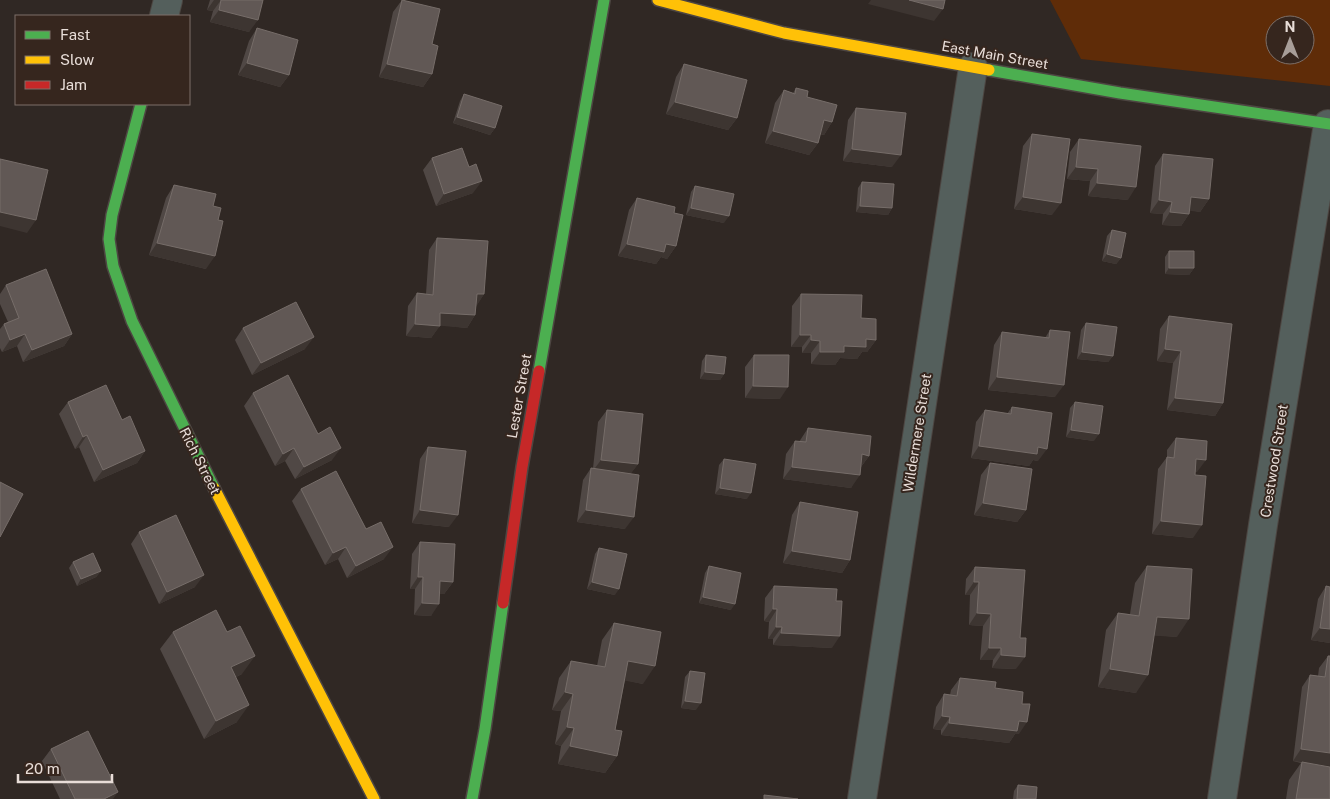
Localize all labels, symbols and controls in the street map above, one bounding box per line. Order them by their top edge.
legend [15,15,190,105]
north arrow [1265,15,1315,65]
text: N [1285,19,1295,35]
text: Fast [60,26,90,43]
street label: East Main Street [940,38,1050,72]
text: Slow [60,51,95,68]
text: Jam [60,76,87,93]
street label: Lester Street [504,352,534,440]
street label: Wildermere Street [900,372,934,494]
street label: Crestwood Street [1257,403,1291,519]
street label: Rich Street [176,425,224,497]
scale bar [18,752,111,784]
text: 20 m [25,760,60,777]

